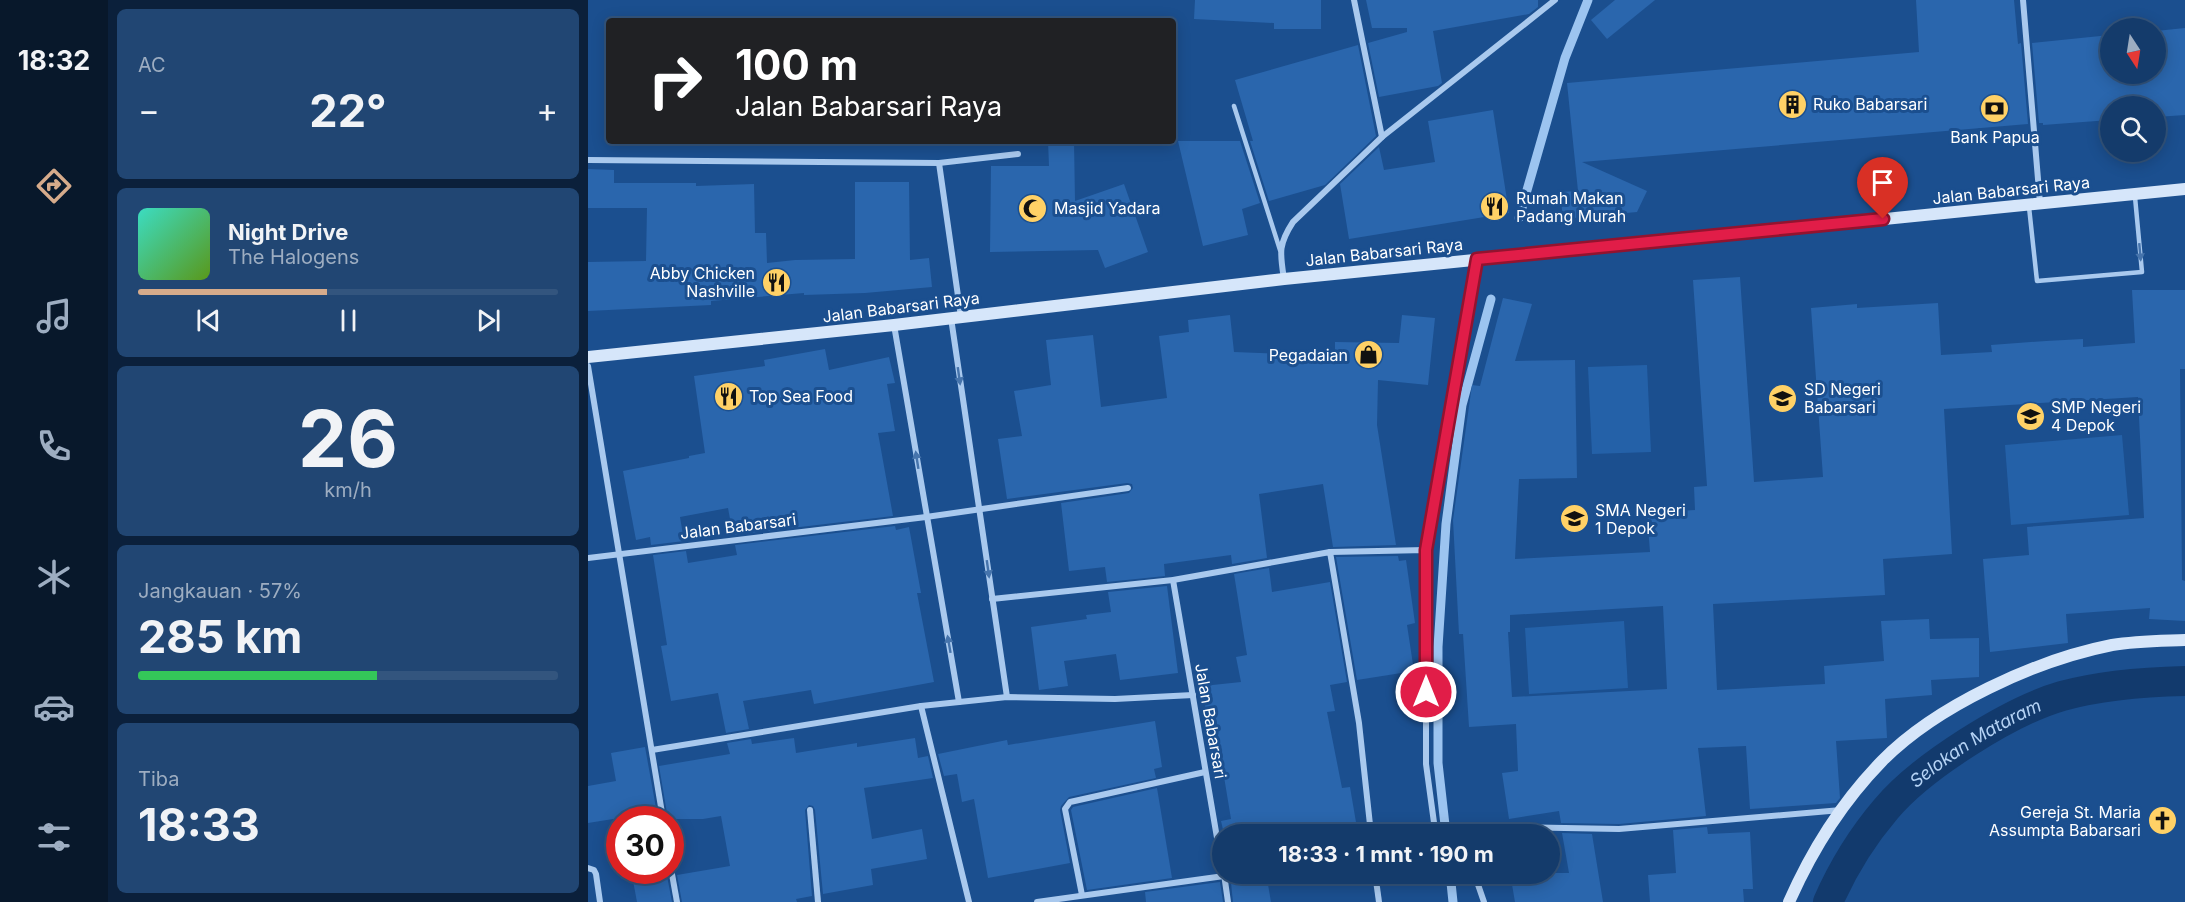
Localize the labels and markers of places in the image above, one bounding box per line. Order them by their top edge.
building icon: Ruko Babarsari [1776,88,1808,120]
bank icon: Bank Papua [1979,93,2011,125]
place label: Ruko Babarsari [1813,94,1927,114]
place label: Bank Papua [1950,127,2040,147]
pin [1857,157,1908,219]
place label: Rumah Makan Padang Murah [1516,188,1626,226]
restaurant icon: Rumah Makan Padang Murah [1479,191,1511,223]
mosque icon: Masjid Yadara [1017,192,1049,224]
place label: Masjid Yadara [1054,198,1160,218]
place label: Abby Chicken Nashville [650,263,755,301]
restaurant icon: Abby Chicken Nashville [760,266,792,298]
shop icon: Pegadaian [1353,339,1385,371]
place label: Pegadaian [1269,345,1348,365]
place label: SD Negeri Babarsari [1804,379,1881,417]
restaurant icon: Top Sea Food [712,380,744,412]
school or university icon: SD Negeri Babarsari [1767,382,1799,414]
place label: Top Sea Food [749,386,853,406]
place label: SMP Negeri 4 Depok [2051,397,2141,435]
school or university icon: SMP Negeri 4 Depok [2014,400,2046,432]
place label: SMA Negeri 1 Depok [1595,500,1686,538]
school or university icon: SMA Negeri 1 Depok [1558,503,1590,535]
place label: Gereja St. Maria Assumpta Babarsari [1989,802,2141,840]
church icon: Gereja St. Maria Assumpta Babarsari [2146,805,2178,837]

